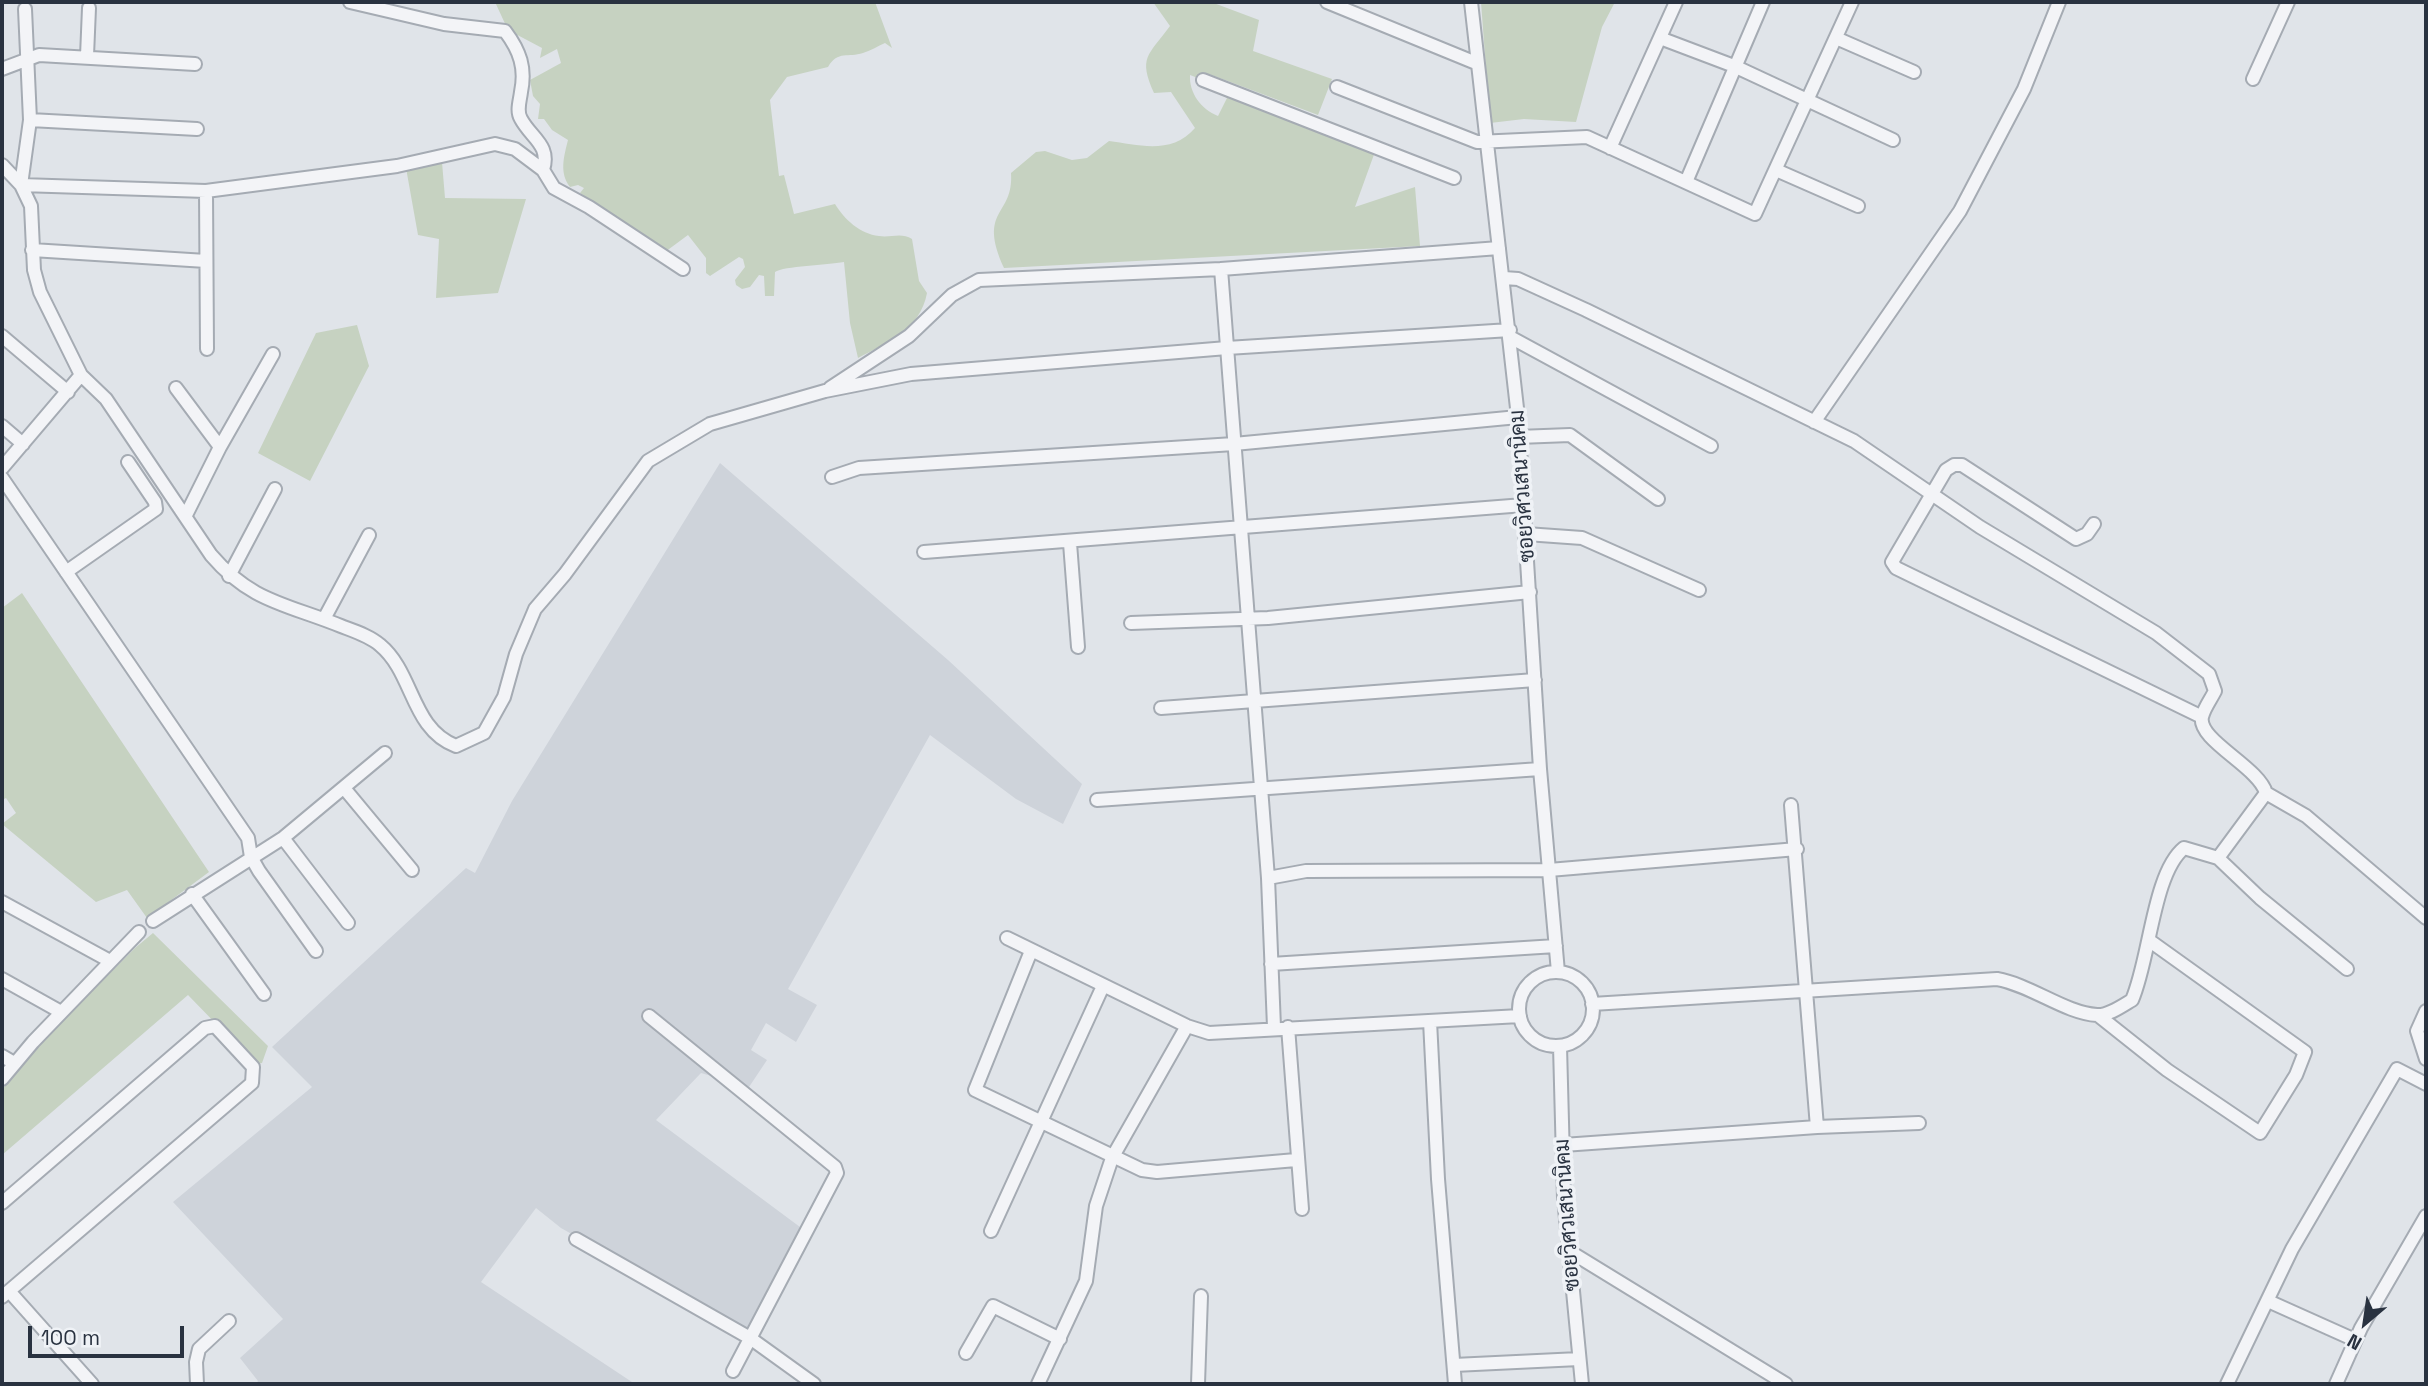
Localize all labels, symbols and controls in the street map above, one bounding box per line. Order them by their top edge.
street label: ซอยวิศวเสนานิคม [1505,409,1541,563]
street label: ซอยวิศวเสนานิคม [1550,1138,1586,1292]
north arrow [2330,1288,2400,1358]
scale bar [32,1312,187,1356]
text: 100 m [41,1324,100,1351]
text: N [2343,1328,2366,1356]

